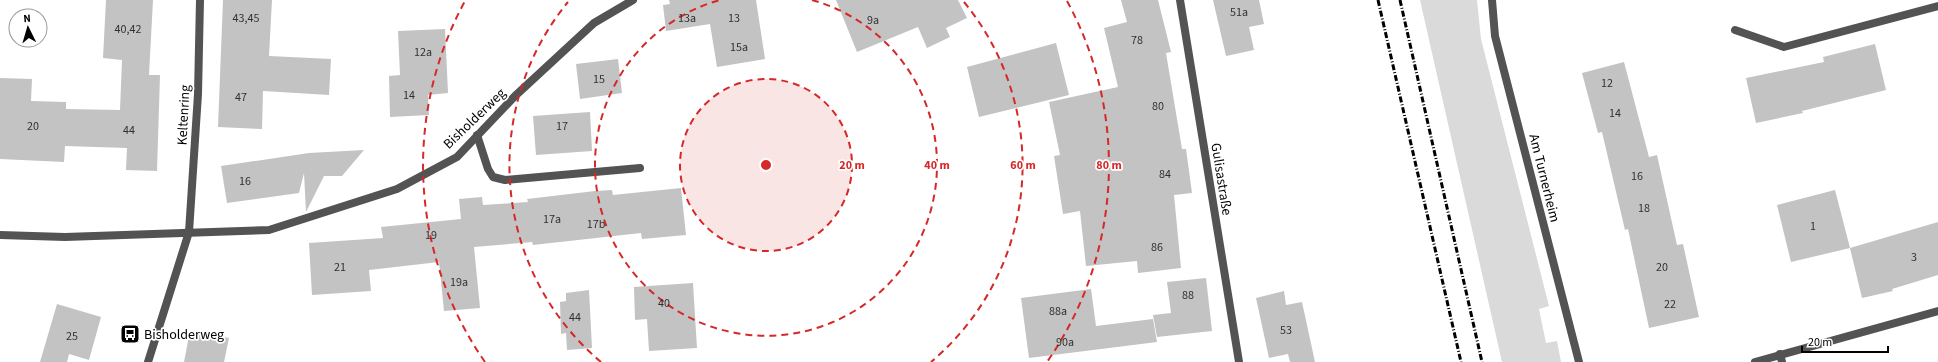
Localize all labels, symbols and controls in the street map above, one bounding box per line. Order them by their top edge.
house number: 51a [1230,4,1248,21]
north arrow [8,8,48,48]
house number: 43,45 [233,10,259,27]
house number: 13a [678,10,696,27]
house number: 13 [728,10,740,27]
text: N [23,11,31,26]
house number: 9a [867,12,879,29]
house number: 40,42 [115,21,141,38]
house number: 78 [1131,32,1143,49]
house number: 15a [730,39,748,56]
house number: 12a [414,44,432,61]
house number: 15 [593,71,605,88]
house number: 12 [1601,75,1613,92]
street label: Keltenring [172,84,196,146]
street label: Bisholderweg [439,84,510,154]
house number: 14 [403,87,415,104]
house number: 47 [235,89,247,106]
house number: 80 [1152,98,1164,115]
house number: 14 [1609,105,1621,122]
house number: 20 [27,118,39,135]
house number: 17 [556,118,568,135]
house number: 44 [123,122,135,139]
street label: Am Turnerheim [1523,132,1565,225]
street label: Gulisastraße [1205,141,1237,217]
text: 20 m [839,157,865,174]
text: 40 m [924,157,950,174]
text: 60 m [1010,157,1036,174]
text: 80 m [1096,157,1122,174]
centre of rings [759,158,773,172]
house number: 84 [1159,166,1171,183]
house number: 16 [1631,168,1643,185]
house number: 16 [239,173,251,190]
house number: 18 [1638,200,1650,217]
house number: 17a [543,211,561,228]
house number: 17b [587,216,606,233]
house number: 1 [1810,218,1816,235]
house number: 19 [425,227,437,244]
house number: 86 [1151,239,1163,256]
house number: 3 [1911,249,1917,266]
house number: 21 [334,259,346,276]
house number: 20 [1656,259,1668,276]
house number: 19a [450,274,468,291]
house number: 88 [1182,287,1194,304]
house number: 40 [658,295,670,312]
house number: 22 [1664,296,1676,313]
house number: 88a [1049,303,1067,320]
house number: 44 [569,309,581,326]
house number: 53 [1280,322,1292,339]
bus stop icon: Bisholderweg [119,323,141,345]
place label: Bisholderweg [144,325,224,345]
house number: 25 [66,328,78,345]
scale bar [1802,328,1888,354]
house number: 90a [1056,334,1074,351]
text: 20 m [1808,334,1832,351]

